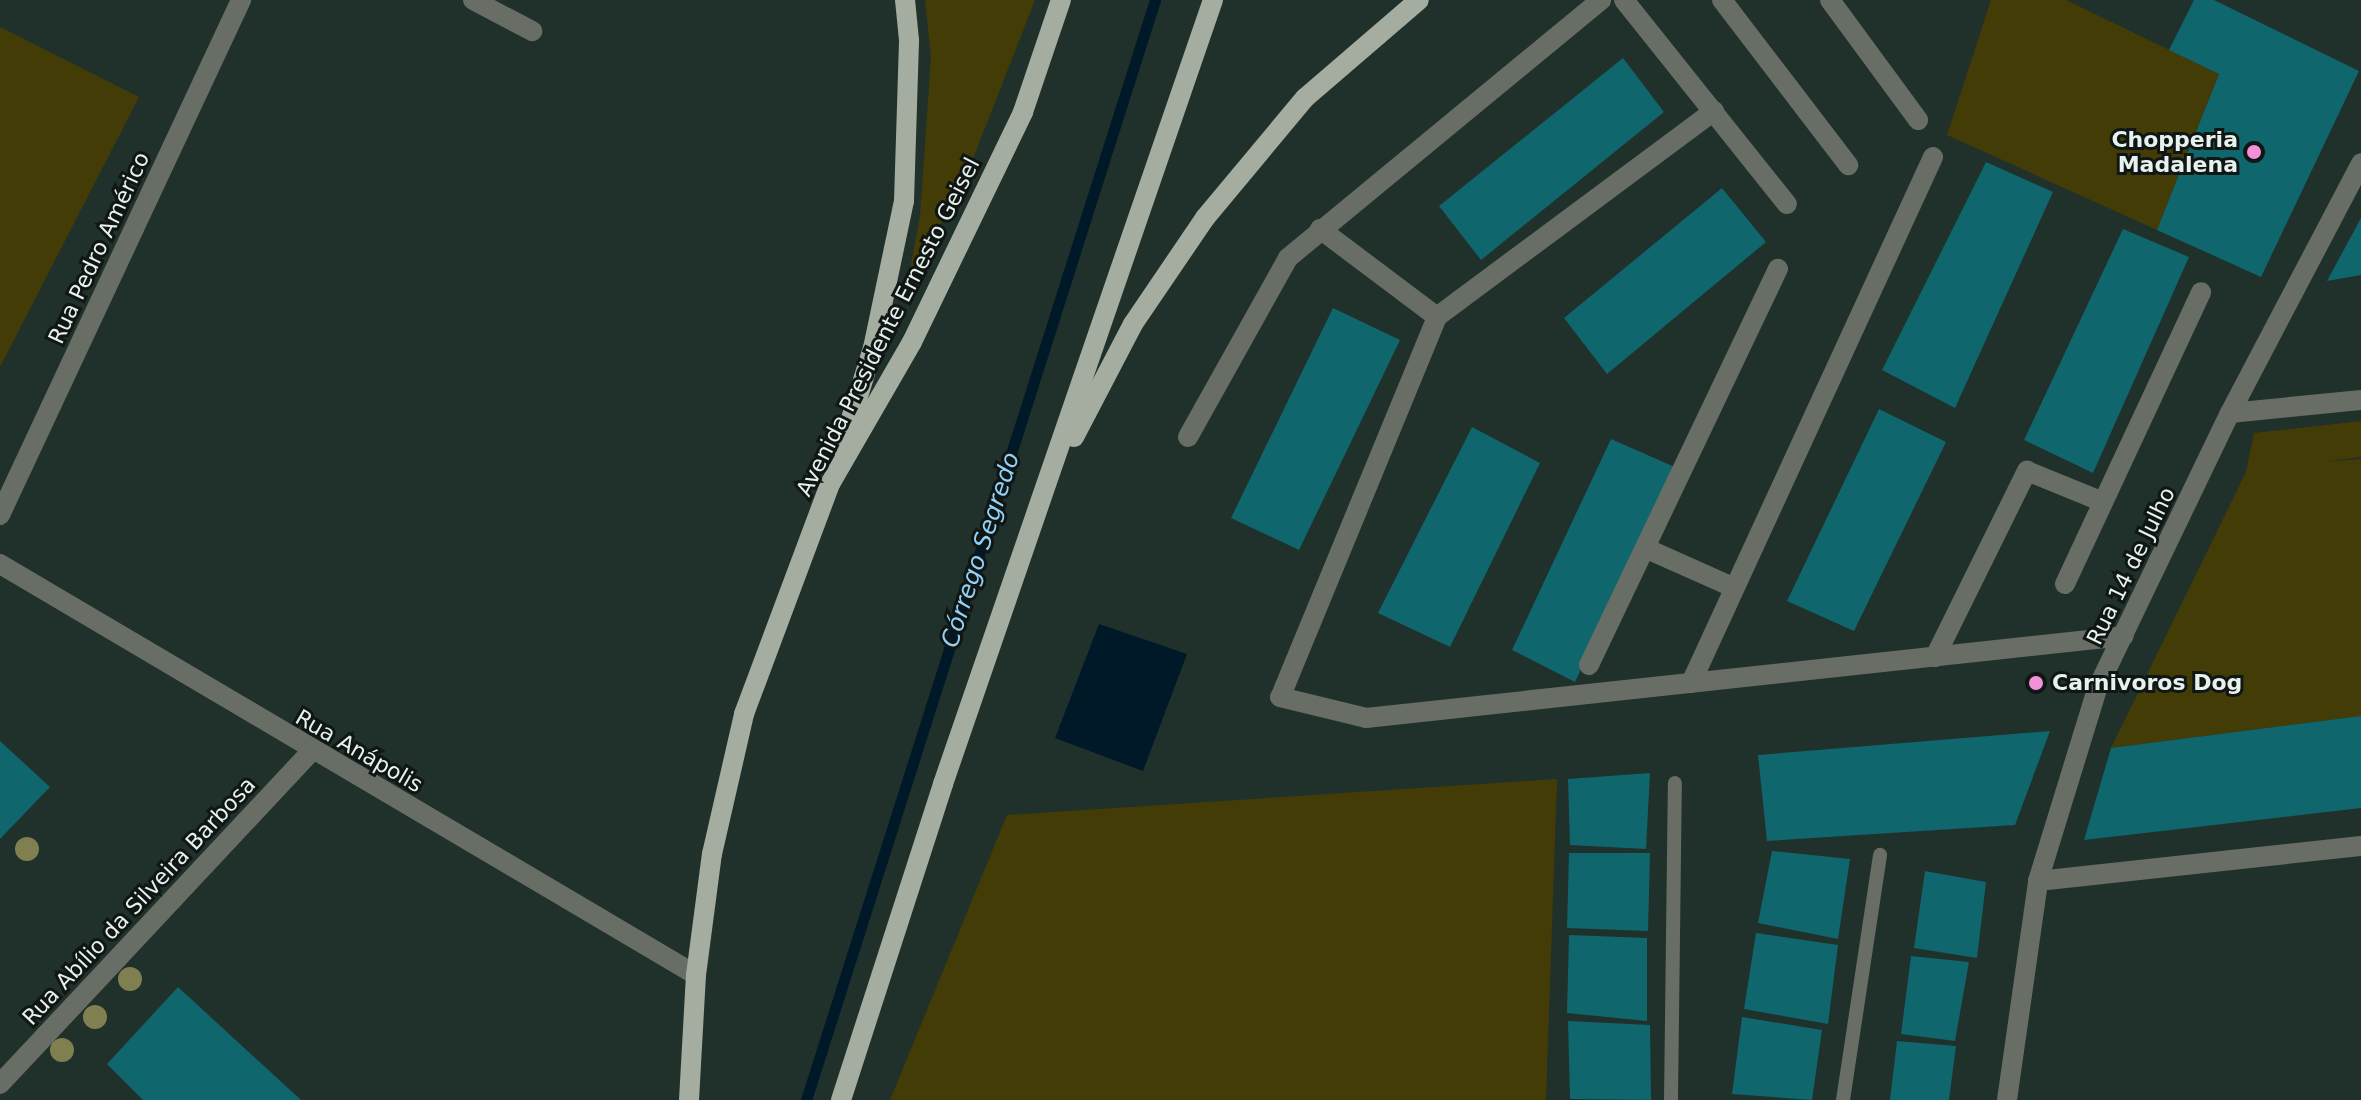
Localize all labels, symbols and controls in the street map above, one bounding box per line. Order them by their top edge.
place label: Chopperia Madalena [2111,126,2238,178]
marker: Chopperia Madalena [2245,143,2263,161]
street label: Rua Pedro Américo [43,148,155,348]
street label: Avenida Presidente Ernesto Geisel [791,153,985,501]
water label: Córrego Segredo [936,449,1026,651]
street label: Rua 14 de Julho [2081,483,2181,649]
place label: Carnivoros Dog [2052,670,2242,696]
marker: Carnivoros Dog [2027,674,2045,692]
street label: Rua Anápolis [291,704,427,798]
street label: Rua Abílio da Silveira Barbosa [17,772,261,1030]

